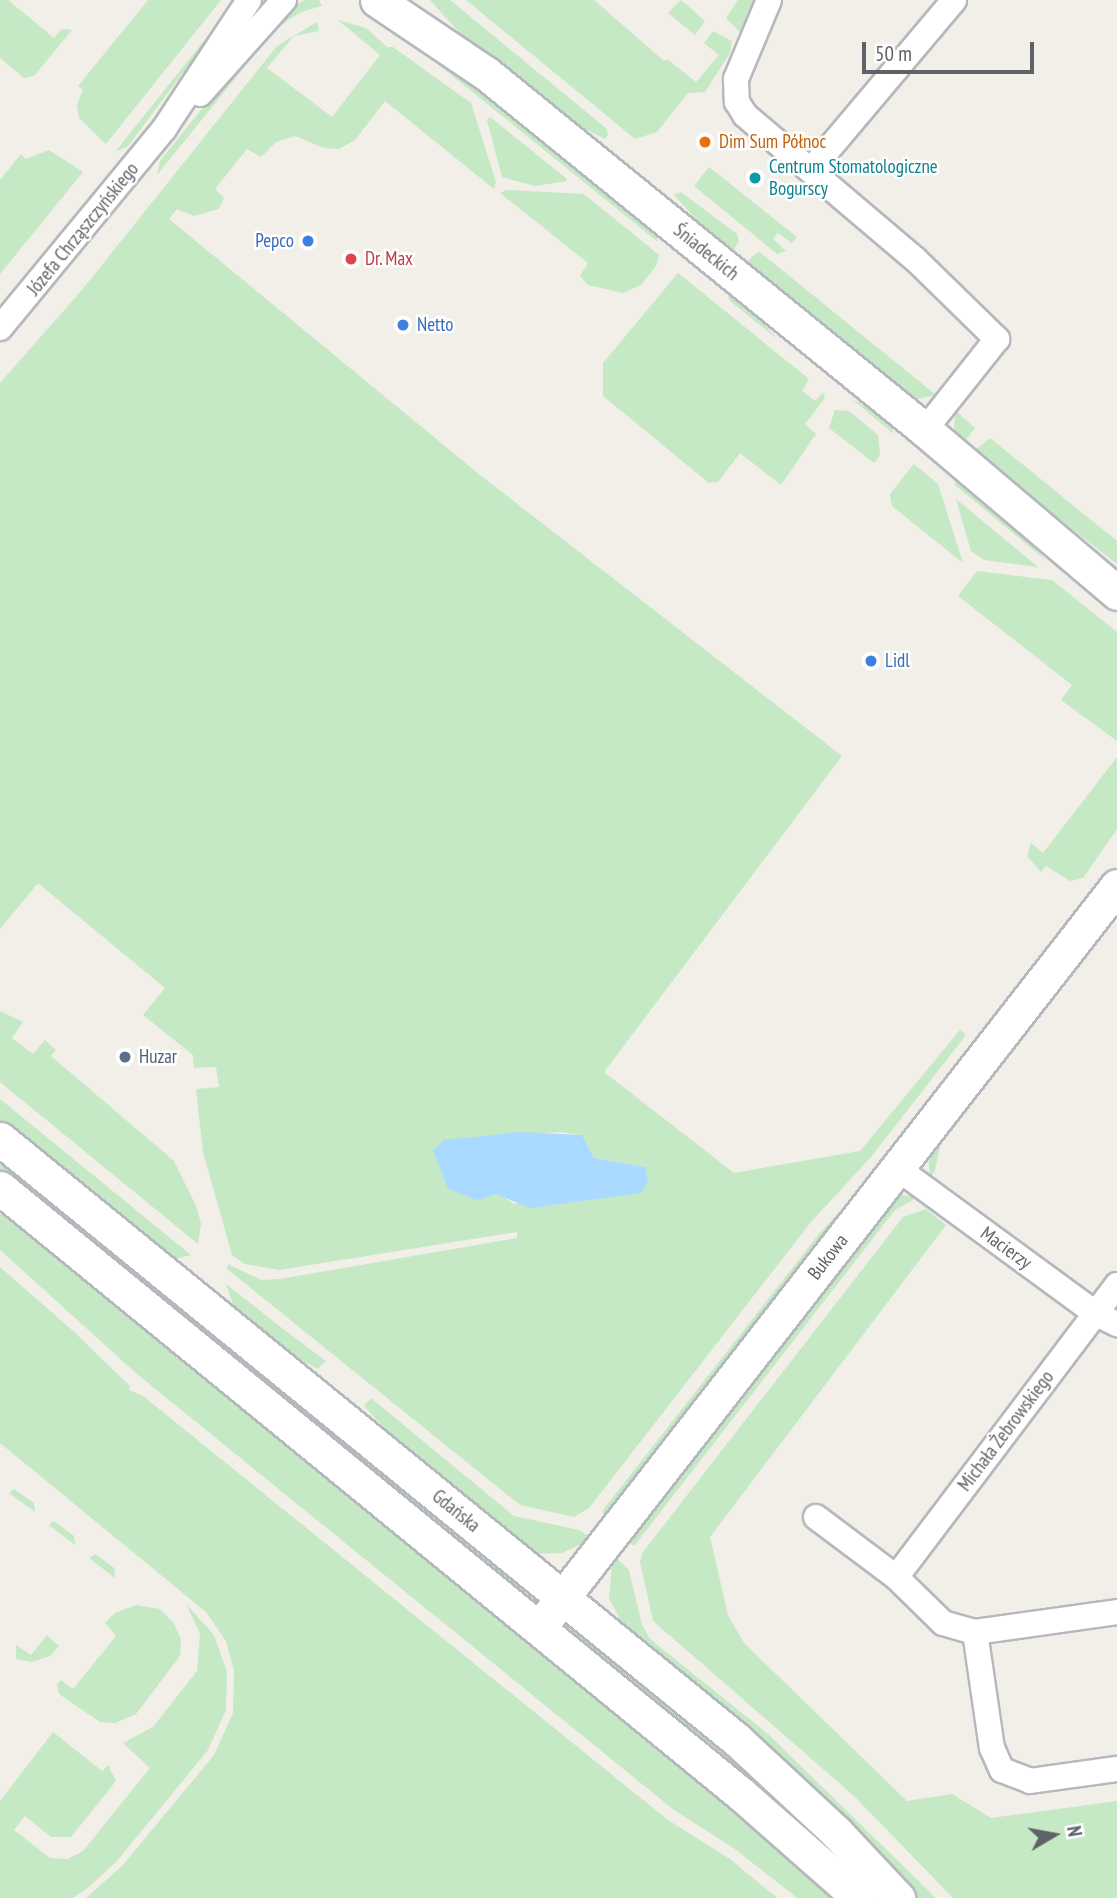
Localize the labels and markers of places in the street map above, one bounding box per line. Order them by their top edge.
place label: Dim Sum Północ [719,131,826,153]
marker: Dim Sum Północ [697,134,713,150]
place label: Centrum Stomatologiczne Bogurscy [769,156,938,200]
marker: Centrum Stomatologiczne Bogurscy [747,170,763,186]
place label: Pepco [255,230,294,252]
marker: Pepco [300,233,316,249]
place label: Dr. Max [365,248,414,270]
marker: Dr. Max [343,251,359,267]
place label: Netto [417,314,454,336]
marker: Netto [395,317,411,333]
place label: Lidl [885,650,910,672]
marker: Lidl [863,653,879,669]
place label: Huzar [139,1046,177,1068]
marker: Huzar [117,1049,133,1065]

